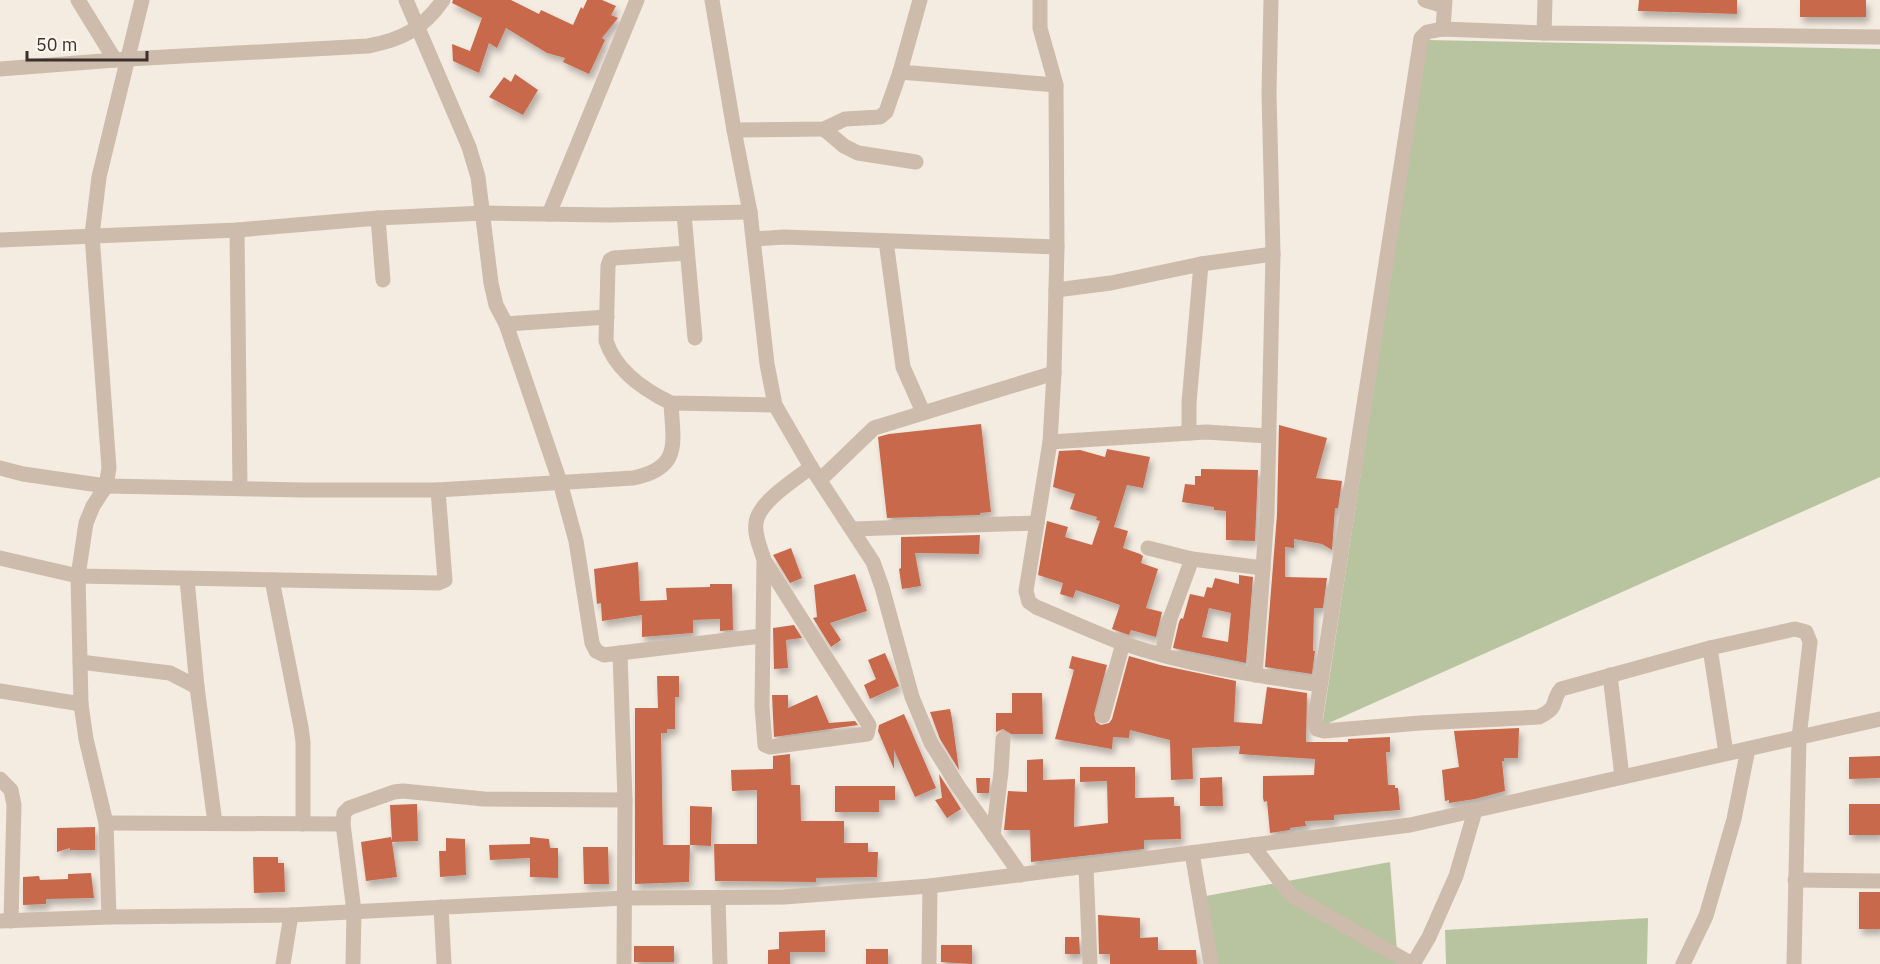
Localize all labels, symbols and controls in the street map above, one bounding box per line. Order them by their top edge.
scale bar [27,24,147,62]
text: 50 m [36,33,78,56]

